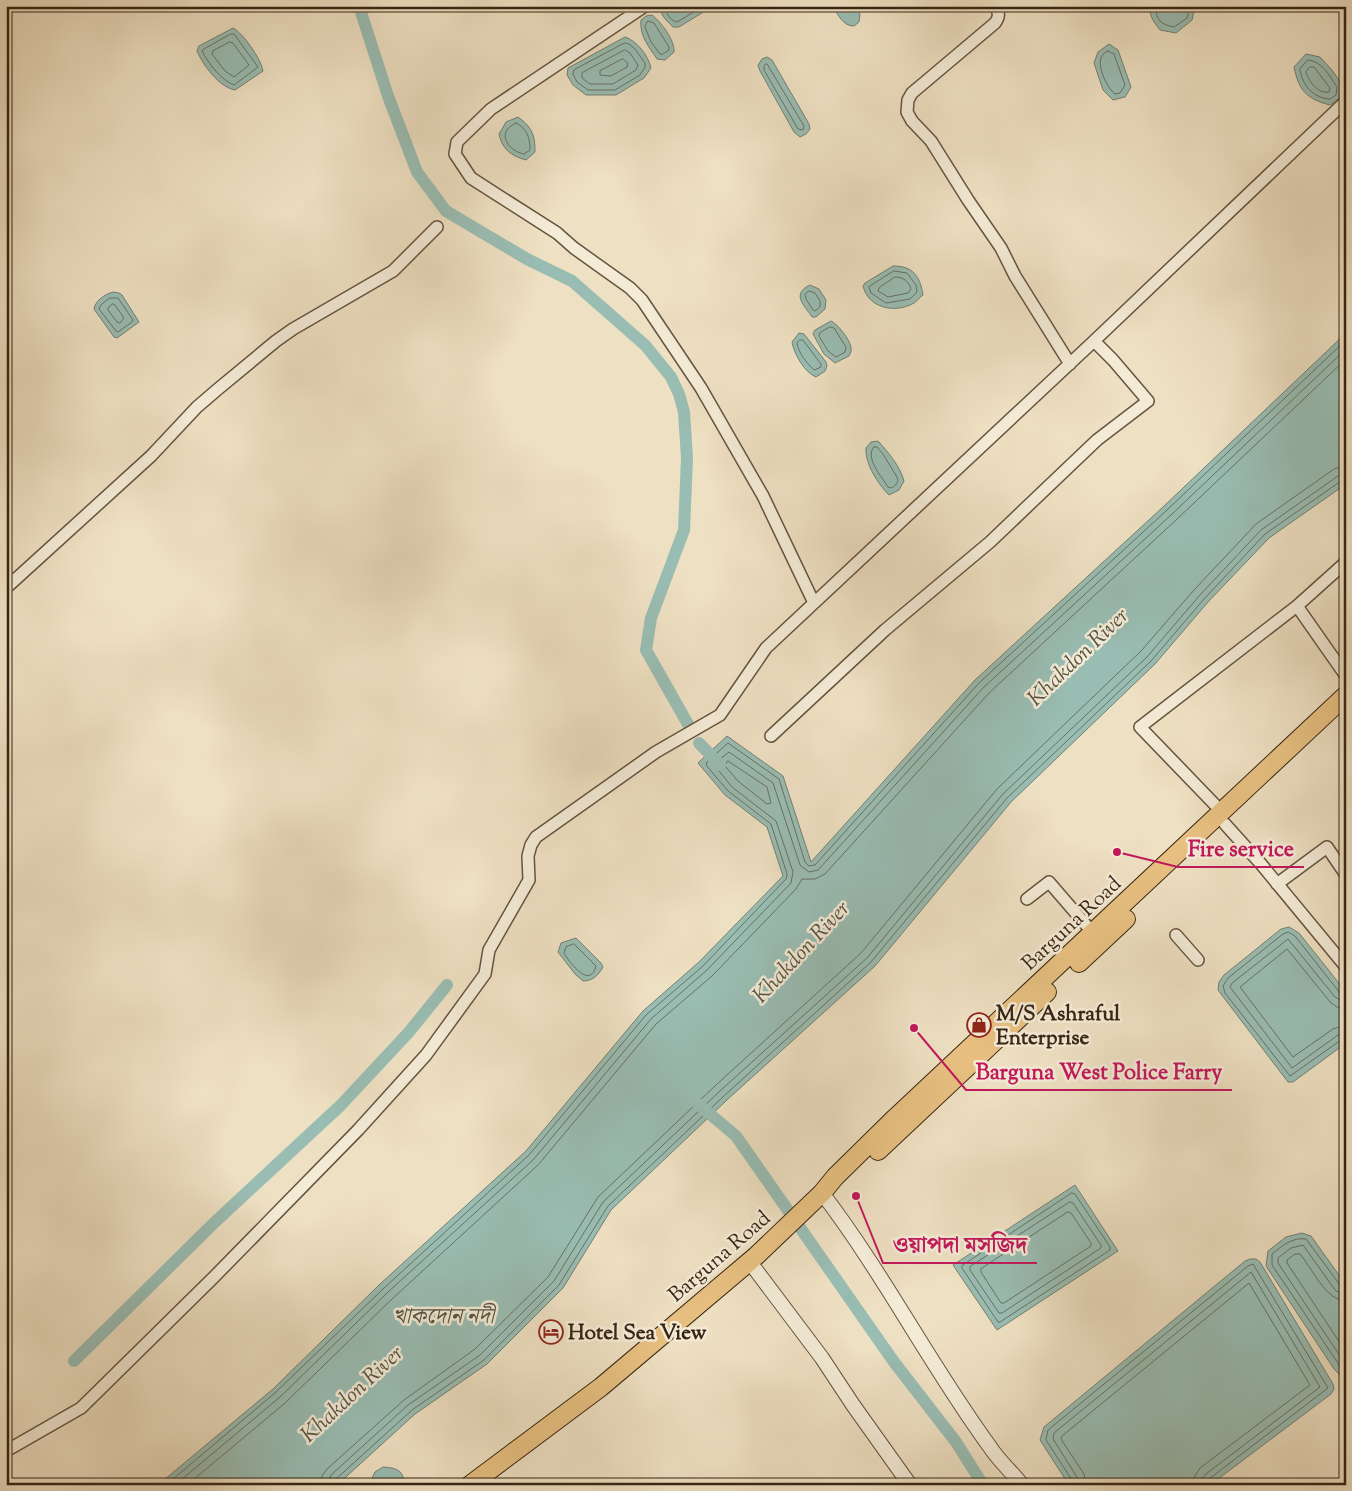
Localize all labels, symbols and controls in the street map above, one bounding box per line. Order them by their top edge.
water label: Khakdon River [1021,601,1137,715]
callout: Fire service [1178,830,1304,867]
text: Fire service [1188,835,1294,867]
street label: Barguna Road [1016,870,1129,979]
water label: Khakdon River [746,894,858,1012]
place label: M/S Ashraful Enterprise [996,1000,1120,1054]
shop icon: M/S Ashraful Enterprise [966,1012,992,1038]
callout: Barguna West Police Farry [966,1053,1232,1090]
text: Barguna West Police Farry [976,1058,1222,1090]
street label: Barguna Road [663,1205,778,1310]
callout: ওয়াপদা মসজিদ [883,1226,1037,1263]
text: ওয়াপদা মসজিদ [893,1231,1028,1263]
water label: খাকদোন নদী [392,1302,496,1334]
hotel icon: Hotel Sea View [538,1319,564,1345]
place label: Hotel Sea View [568,1319,707,1349]
water label: Khakdon River [295,1339,412,1451]

